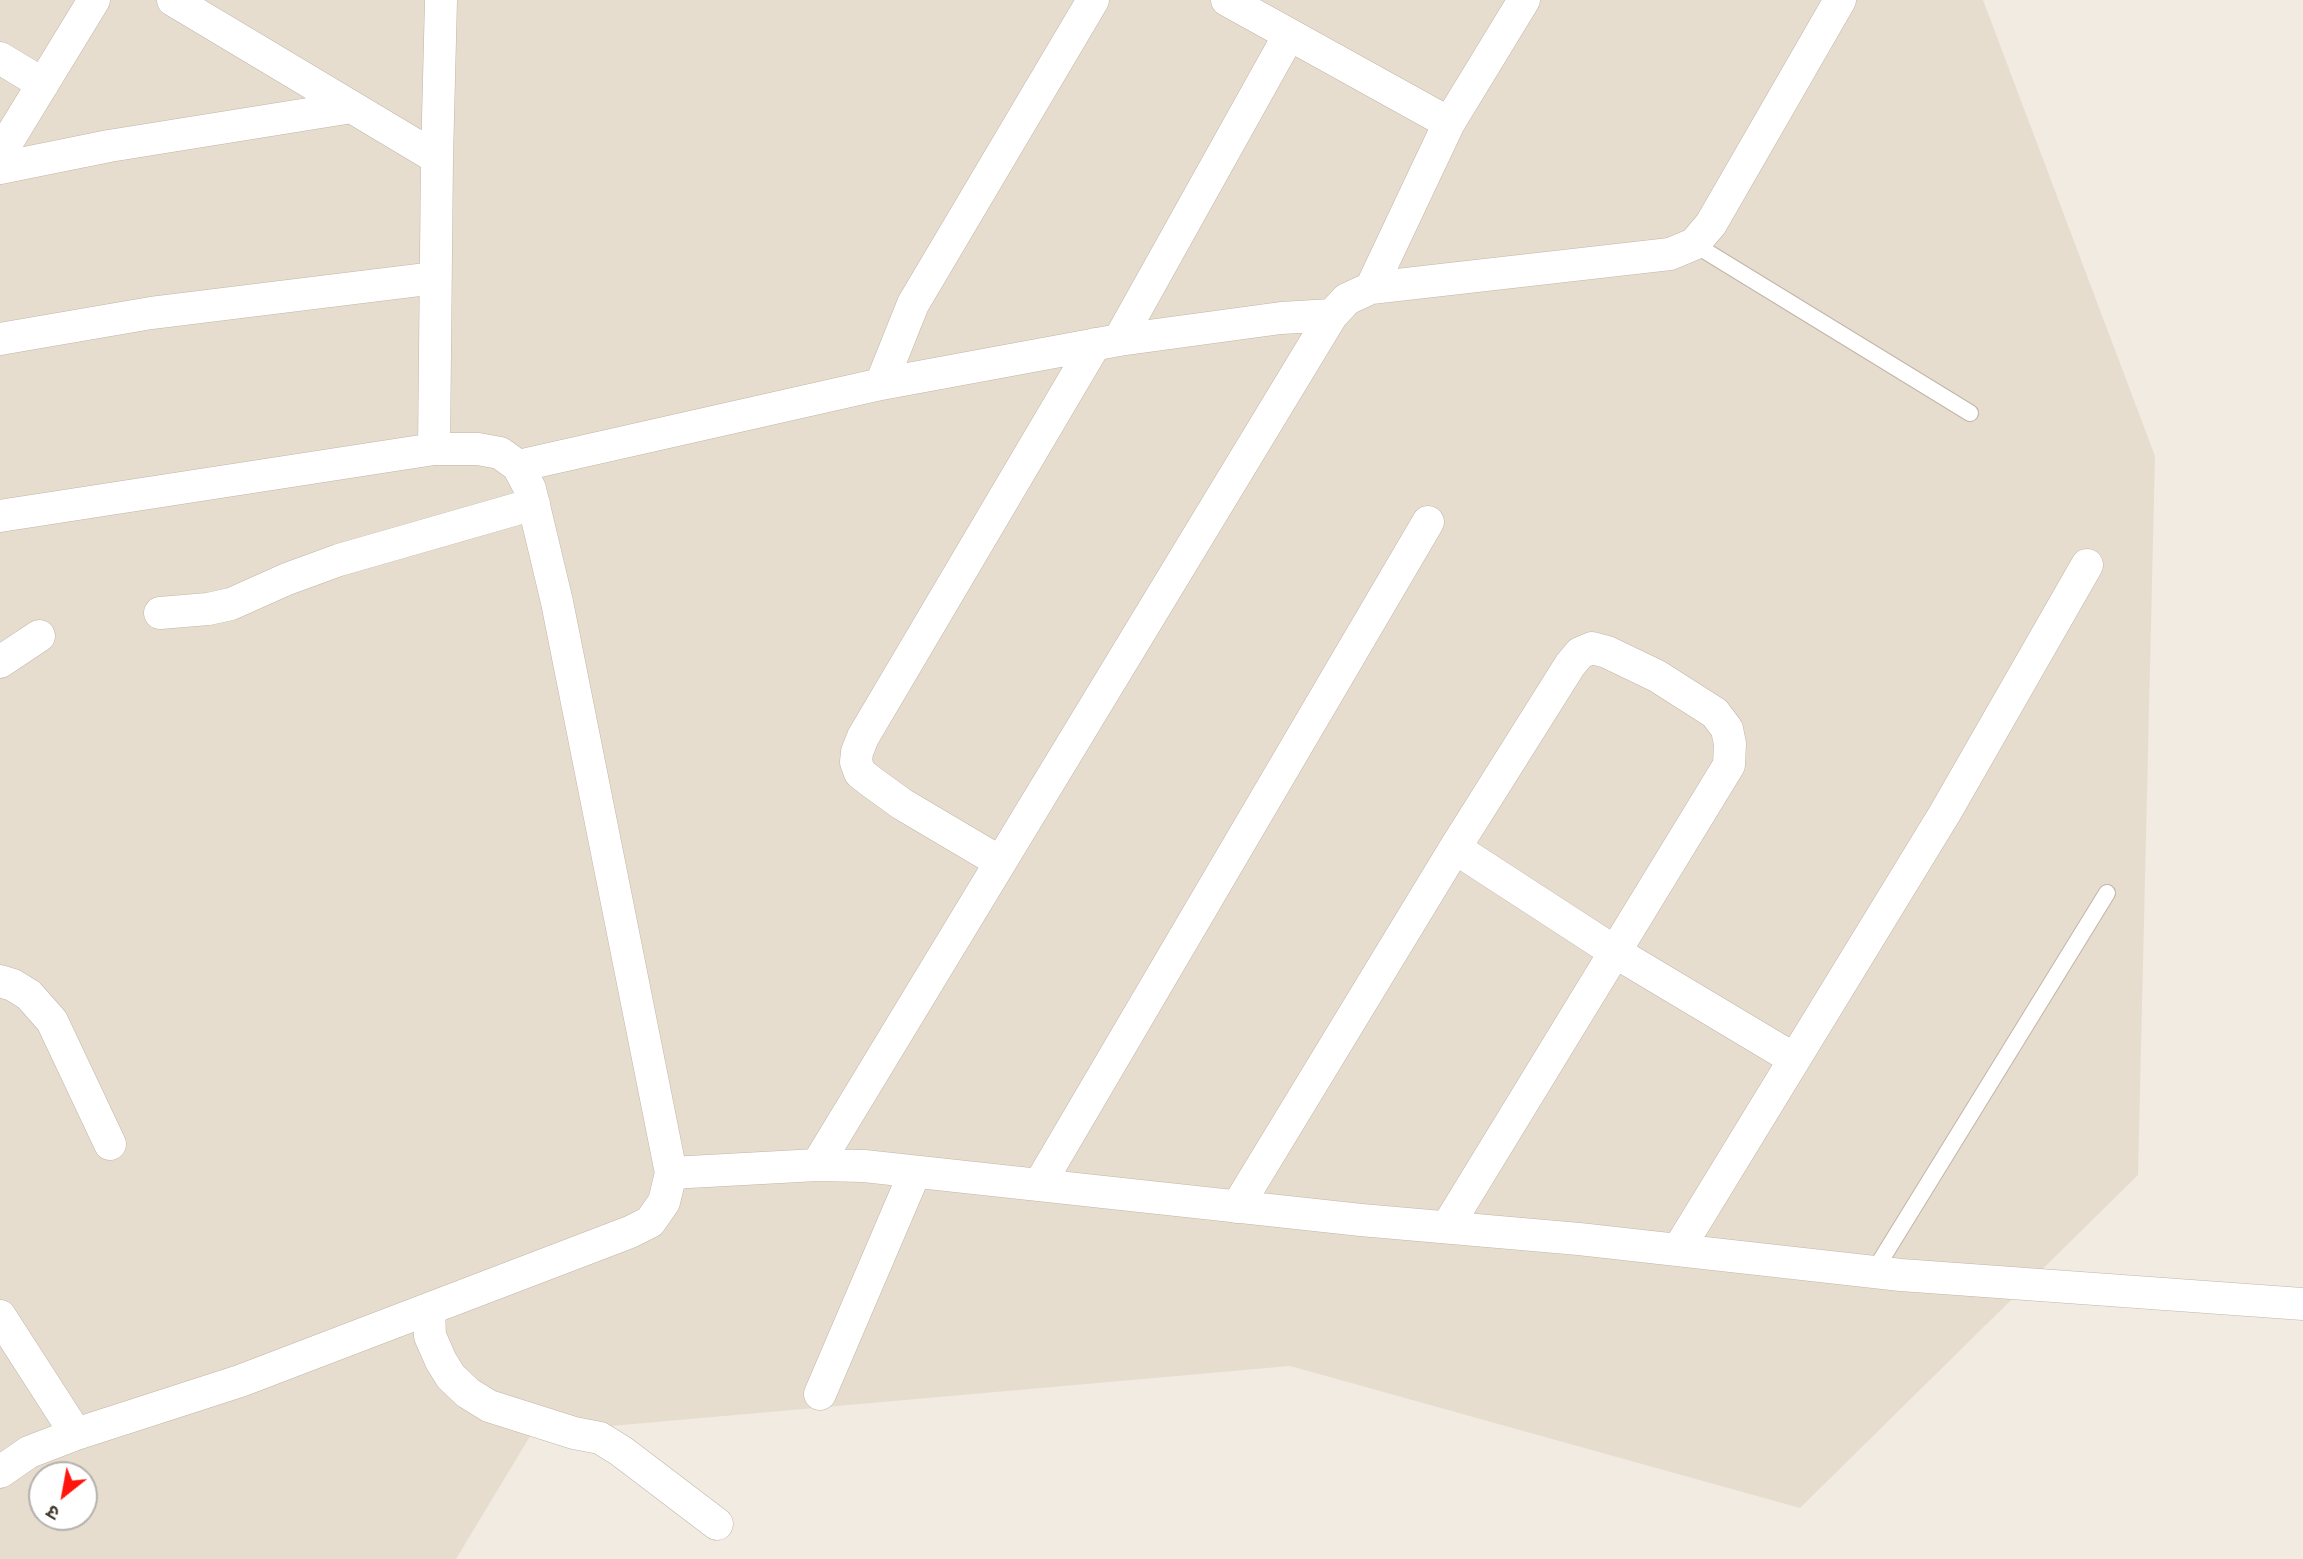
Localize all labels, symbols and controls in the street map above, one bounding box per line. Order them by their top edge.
north arrow [28,1461,98,1531]
text: उ [42,1500,64,1525]

